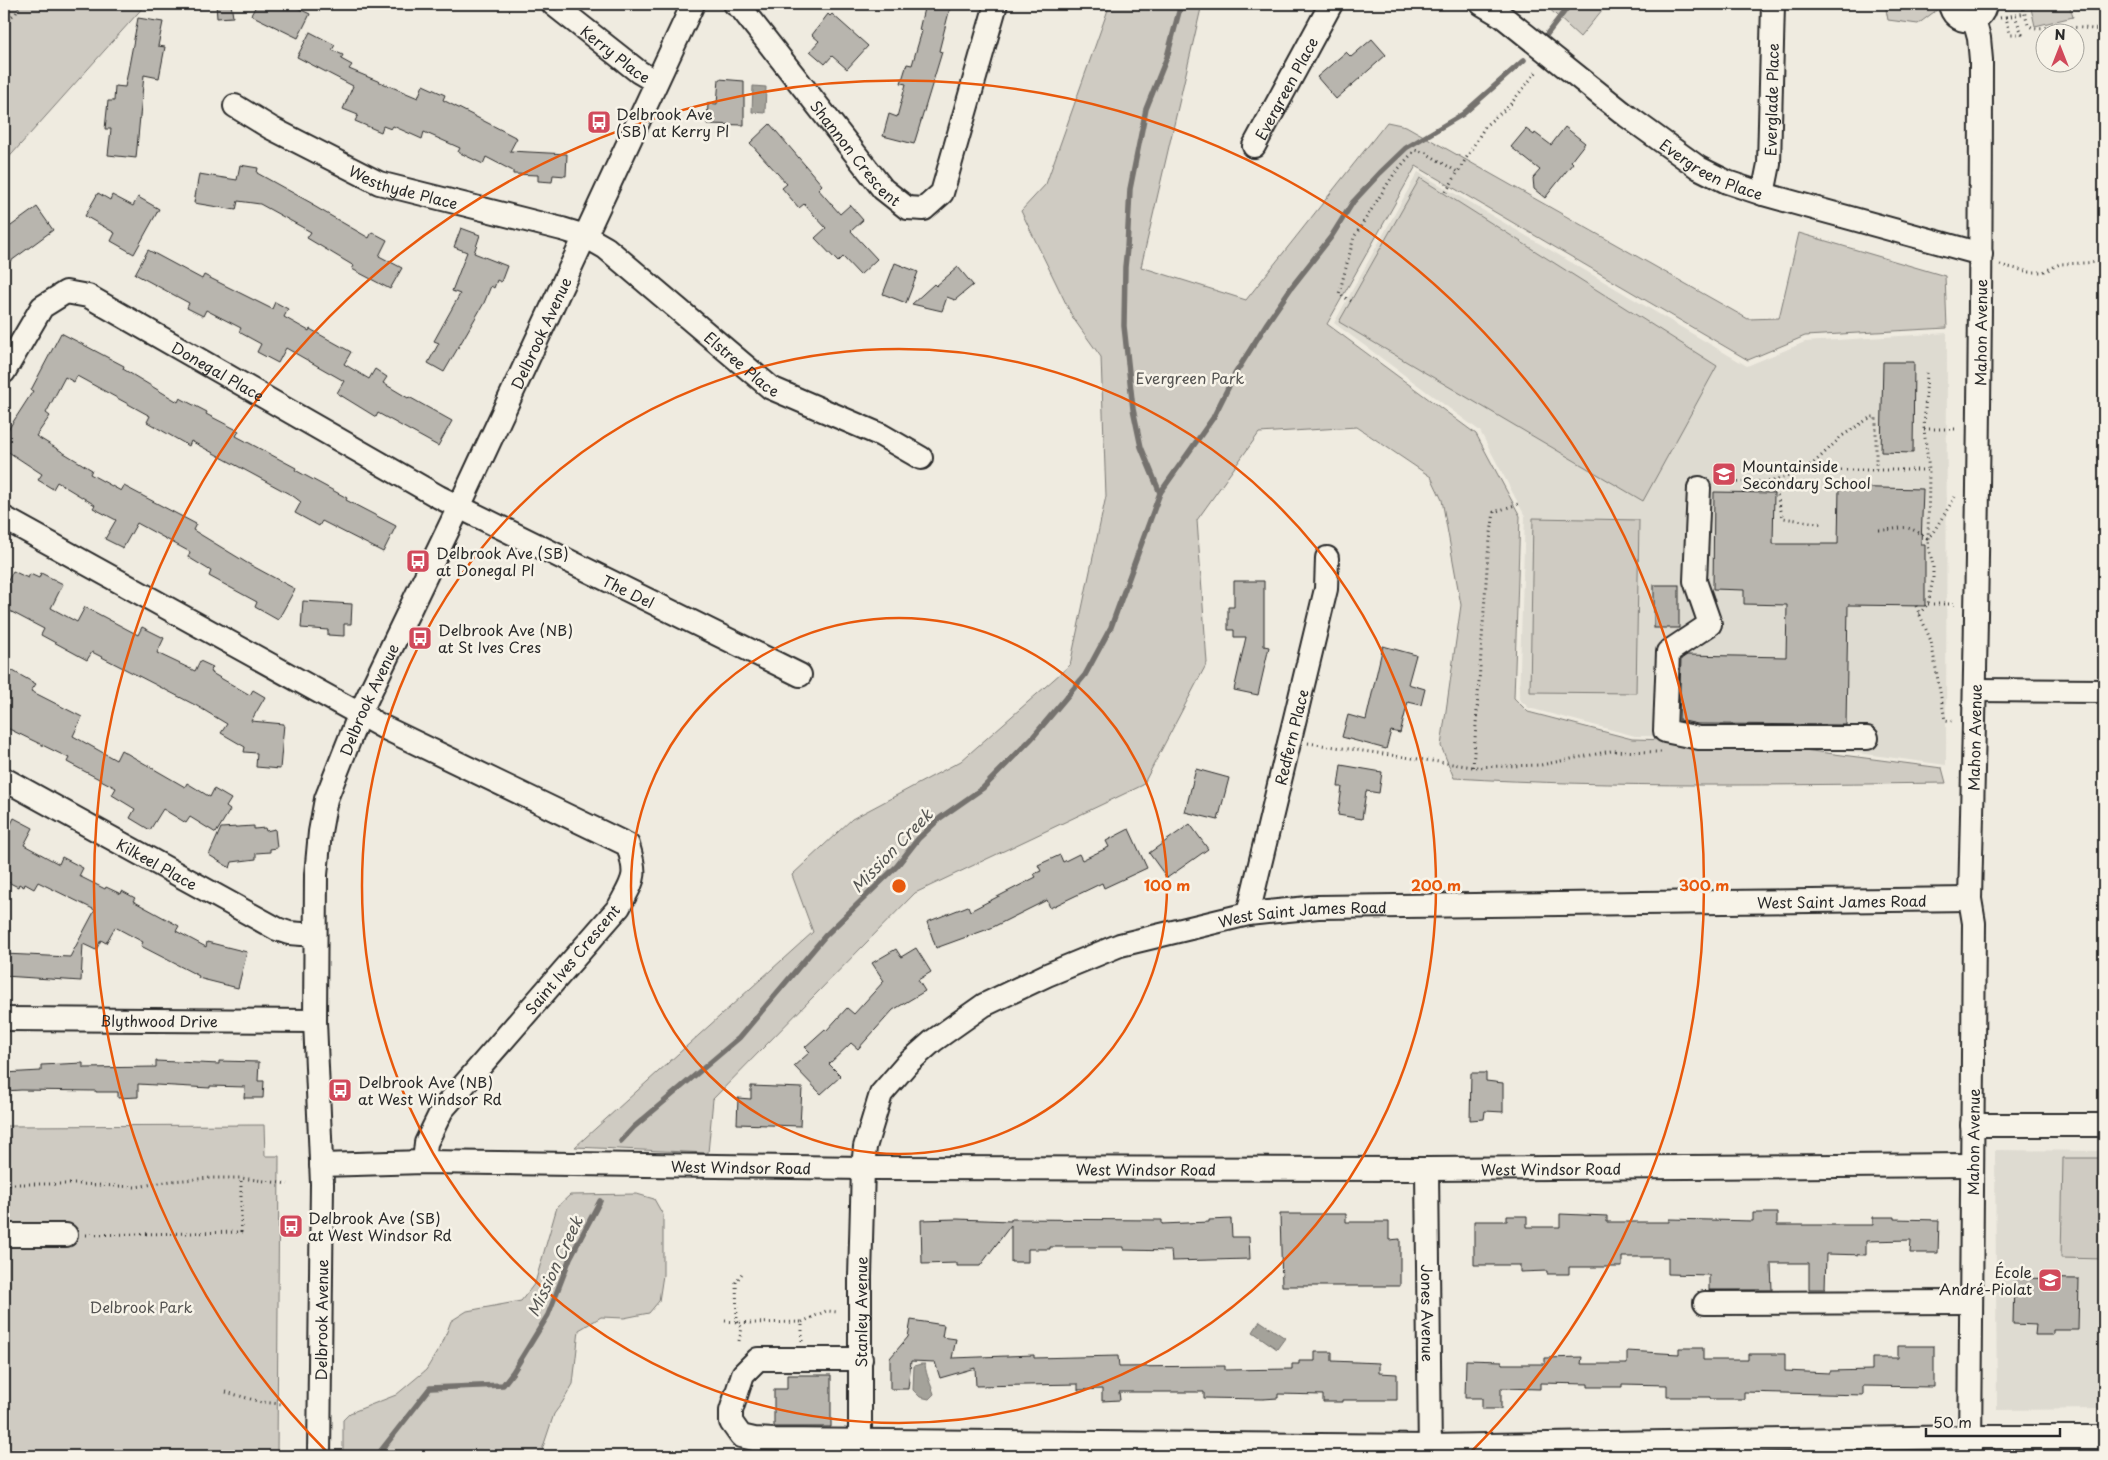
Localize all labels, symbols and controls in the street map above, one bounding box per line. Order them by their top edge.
street label: Kerry Place [576,19,655,88]
north arrow [2036,22,2086,72]
text: N [2054,24,2066,45]
street label: Evergreen Place [1248,32,1323,144]
street label: Everglade Place [1758,43,1784,156]
street label: Shannon Crescent [805,95,906,211]
place label: Delbrook Ave (SB) at Kerry Pl [616,102,729,142]
bus stop icon: Delbrook Ave (SB) at Kerry Pl [586,109,612,135]
street label: Evergreen Place [1656,132,1766,205]
street label: Westhyde Place [345,158,461,214]
street label: Delbrook Avenue [504,273,576,393]
street label: Mahon Avenue [1968,279,1992,386]
street label: Elstree Place [700,325,783,402]
street label: Donegal Place [167,335,269,406]
park label: Evergreen Park [1135,366,1245,389]
place label: Mountainside Secondary School [1742,454,1871,494]
school or university icon: Mountainside Secondary School [1711,461,1737,487]
place label: Delbrook Ave (SB) at Donegal Pl [436,541,569,581]
bus stop icon: Delbrook Ave (SB) at Donegal Pl [405,548,431,574]
street label: The Del [599,568,659,613]
place label: Delbrook Ave (NB) at St Ives Cres [438,618,573,658]
bus stop icon: Delbrook Ave (NB) at St Ives Cres [407,625,433,651]
street label: Delbrook Avenue [333,639,403,759]
street label: Mahon Avenue [1961,684,1986,791]
street label: Redfern Place [1268,687,1313,787]
water label: Mission Creek [845,802,938,897]
street label: Kilkeel Place [113,832,202,895]
text: 100 m [1144,873,1190,896]
text: 200 m [1411,873,1461,896]
text: 300 m [1679,873,1729,896]
centre of rings [890,877,908,895]
street label: West Saint James Road [1757,888,1927,913]
street label: West Saint James Road [1216,895,1387,932]
street label: Saint Ives Crescent [519,899,625,1019]
street label: Blythwood Drive [100,1008,218,1032]
place label: Delbrook Ave (NB) at West Windsor Rd [358,1070,502,1110]
bus stop icon: Delbrook Ave (NB) at West Windsor Rd [327,1077,353,1103]
street label: Mahon Avenue [1960,1088,1984,1196]
street label: West Windsor Road [671,1154,811,1179]
street label: West Windsor Road [1481,1156,1621,1180]
street label: West Windsor Road [1076,1157,1216,1180]
place label: Delbrook Ave (SB) at West Windsor Rd [308,1206,452,1246]
water label: Mission Creek [520,1211,588,1320]
bus stop icon: Delbrook Ave (SB) at West Windsor Rd [278,1213,304,1239]
street label: Stanley Avenue [849,1256,872,1368]
street label: Delbrook Avenue [308,1259,333,1381]
place label: École André-Piolat [1939,1260,2032,1300]
street label: Jones Avenue [1416,1264,1441,1362]
school or university icon: École André-Piolat [2037,1267,2063,1293]
park label: Delbrook Park [89,1295,193,1318]
scale bar [1926,1405,2059,1437]
text: 50 m [1933,1410,1972,1433]

